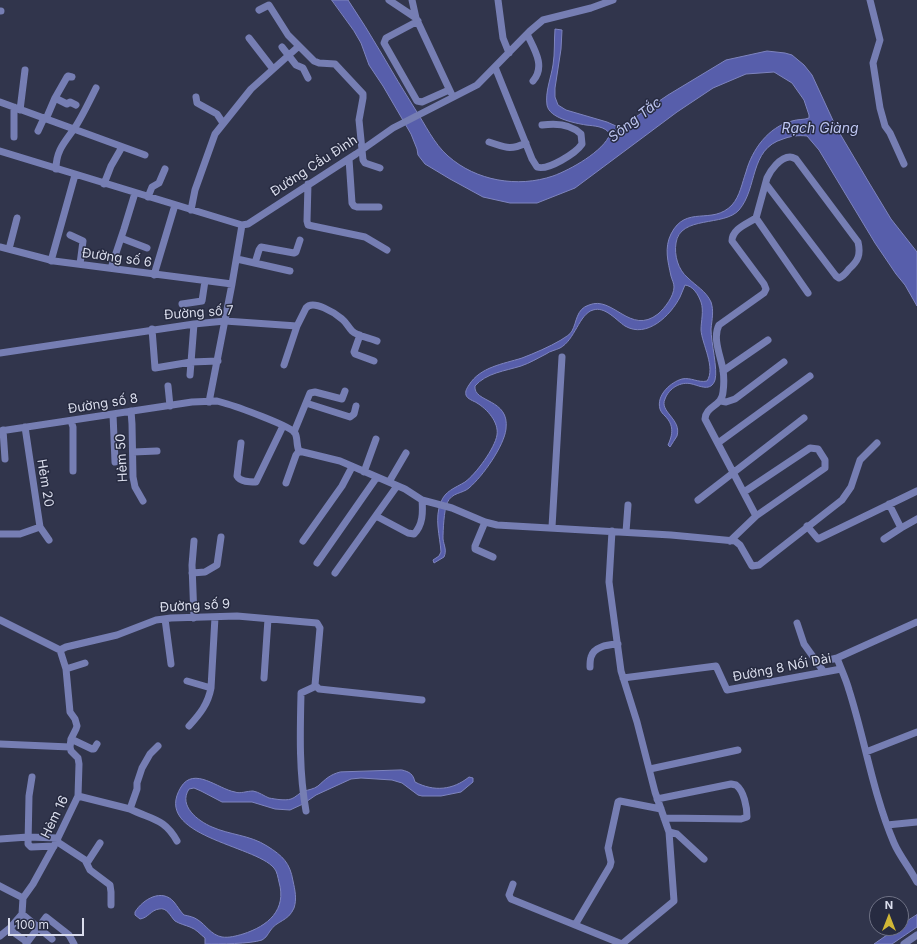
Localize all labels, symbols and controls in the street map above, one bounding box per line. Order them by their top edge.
water label: Sông Tắc [605,94,665,146]
water label: Rạch Giàng [781,121,859,137]
street label: Đường Cầu Đình [268,132,360,200]
street label: Đường số 6 [81,245,153,271]
street label: Đường số 7 [164,303,234,323]
street label: Đường số 8 [67,391,139,417]
street label: Hẻm 50 [113,433,131,483]
street label: Hẻm 20 [34,458,56,508]
street label: Đường số 9 [159,596,231,616]
street label: Đường 8 Nối Dài [731,651,833,685]
street label: Hẻm 16 [38,793,72,841]
north arrow [869,896,909,936]
text: N [885,898,893,912]
scale bar [10,910,86,936]
text: 100 m [15,917,49,932]

